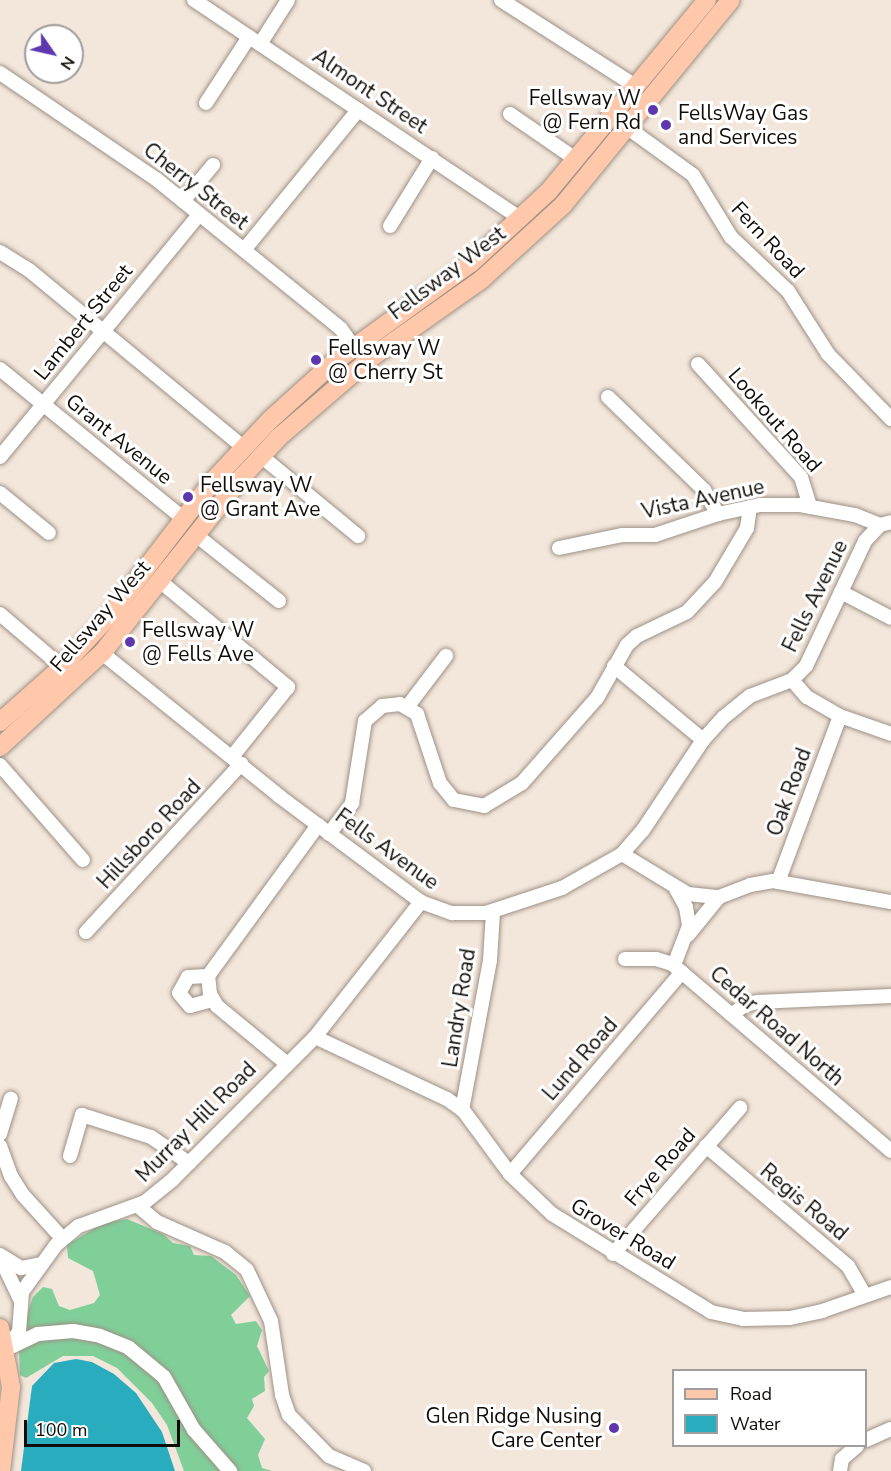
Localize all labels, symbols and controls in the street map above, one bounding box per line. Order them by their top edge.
north arrow [24,24,84,84]
street label: Almont Street [308,43,432,139]
text: N [55,52,80,74]
place label: Fellsway W @ Fern Rd [529,85,641,135]
place label: FellsWay Gas and Services [678,100,808,150]
marker: Fellsway W @ Fern Rd [646,103,660,117]
marker: FellsWay Gas and Services [659,118,673,132]
street label: Cherry Street [138,137,254,235]
street label: Fern Road [726,196,810,284]
street label: Fellsway West [384,221,510,325]
street label: Lambert Street [29,259,137,385]
place label: Fellsway W @ Cherry St [328,335,443,385]
marker: Fellsway W @ Cherry St [309,353,323,367]
street label: Lookout Road [723,363,827,477]
street label: Grant Avenue [61,388,177,490]
place label: Fellsway W @ Grant Ave [200,472,320,522]
street label: Vista Avenue [639,474,767,524]
marker: Fellsway W @ Grant Ave [181,490,195,504]
street label: Fells Avenue [777,536,853,656]
street label: Fellsway West [45,555,155,677]
place label: Fellsway W @ Fells Ave [142,617,254,667]
marker: Fellsway W @ Fells Ave [123,635,137,649]
street label: Oak Road [761,744,817,840]
street label: Hillsboro Road [92,774,206,894]
street label: Fells Avenue [330,803,444,895]
street label: Landry Road [437,947,481,1069]
street label: Cedar Road North [705,961,849,1091]
street label: Lund Road [537,1012,623,1106]
street label: Murray Hill Road [131,1057,261,1187]
street label: Frye Road [619,1123,701,1211]
street label: Regis Road [755,1158,853,1246]
street label: Grover Road [566,1193,680,1275]
legend [672,1369,867,1447]
text: Road [730,1382,772,1406]
place label: Glen Ridge Nusing Care Center [426,1403,602,1453]
scale bar [27,1408,183,1446]
text: Water [730,1412,781,1436]
text: 100 m [35,1418,87,1442]
marker: Glen Ridge Nusing Care Center [607,1421,621,1435]

